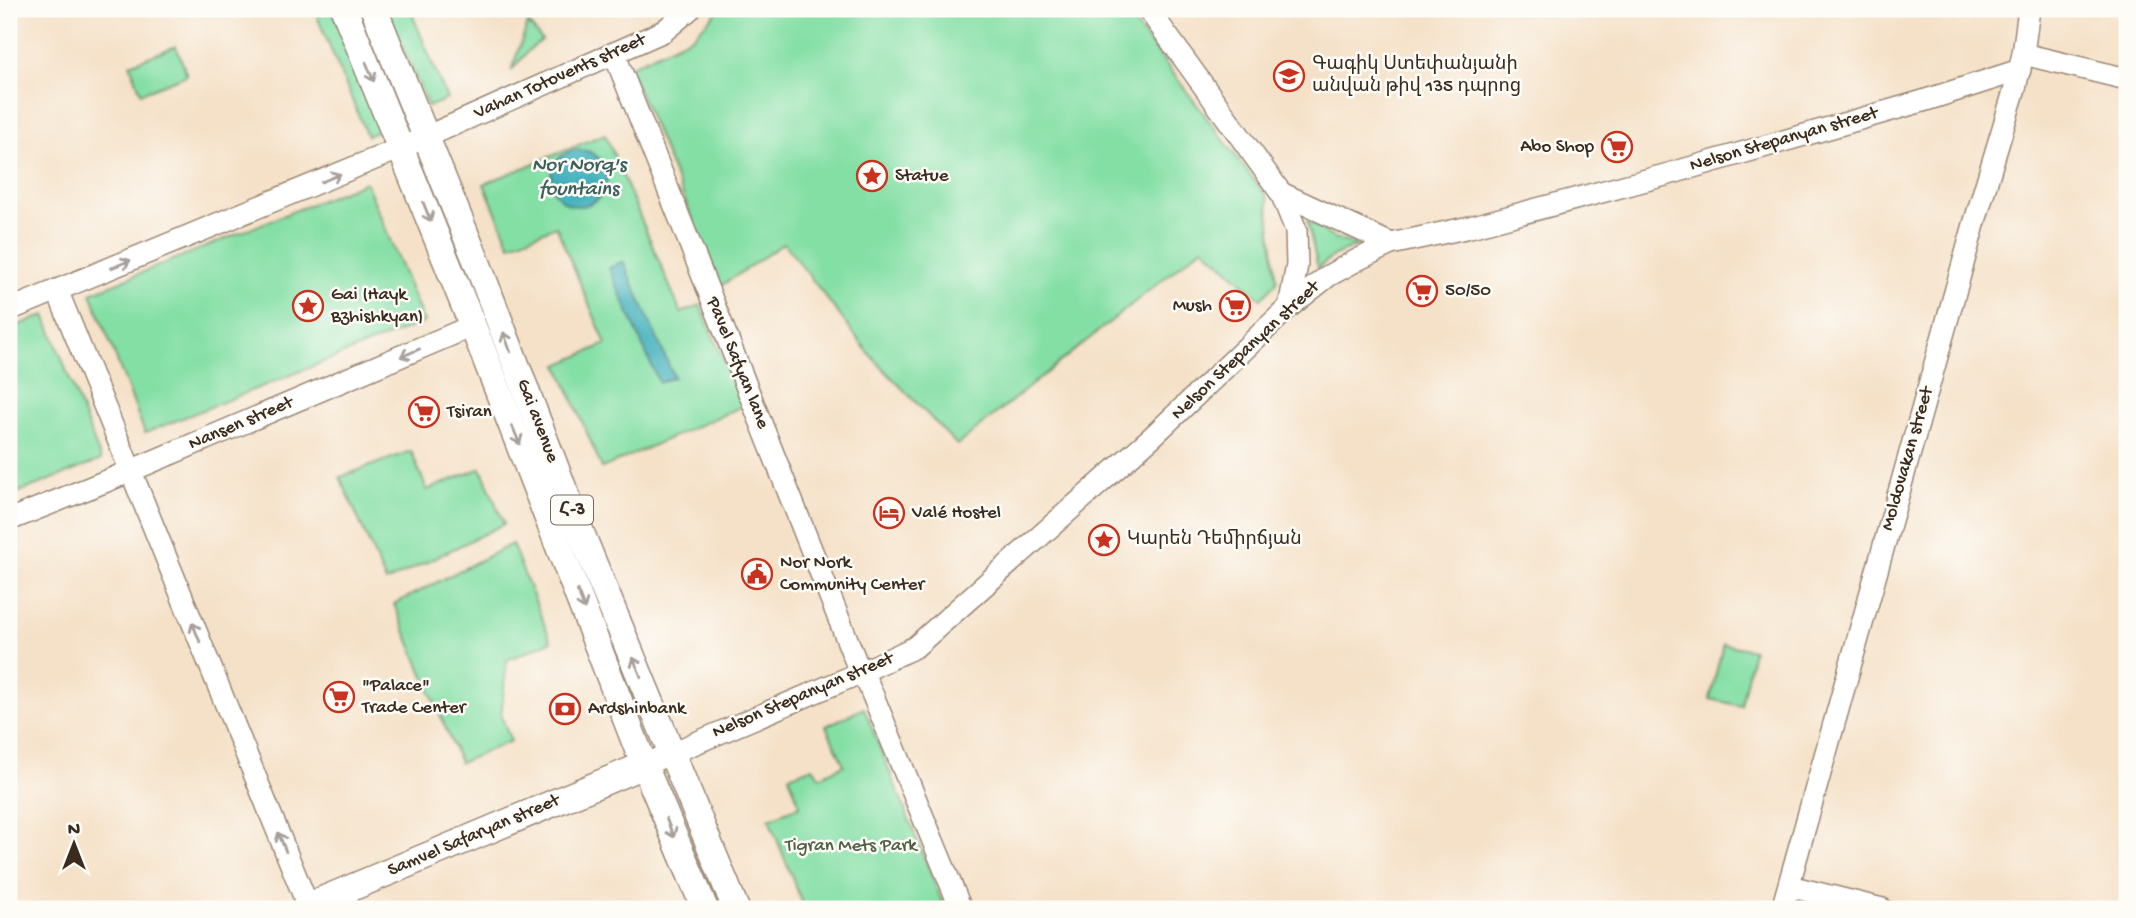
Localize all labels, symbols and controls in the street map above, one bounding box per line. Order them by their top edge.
street label: Vahan Totovents street [470,28,651,126]
place label: Գագիկ Ստեփանյանի անվան թիվ 135 դպրոց [1312,53,1521,99]
school or university icon: Գագիկ Ստեփանյանի անվան թիվ 135 դպրոց [1272,59,1306,93]
one-way arrow [364,61,377,82]
street label: Nelson Stepanyan street [1687,102,1883,178]
supermarket icon: Abo Shop [1600,130,1634,164]
place label: Abo Shop [1520,136,1595,159]
water label: Nor Norq's fountains [532,154,629,203]
place icon: Statue [855,159,889,193]
place label: Statue [895,165,949,188]
one-way arrow [320,170,341,183]
one-way arrow [421,200,434,222]
one-way arrow [109,256,131,269]
supermarket icon: 50/50 [1405,274,1439,308]
street label: Nelson Stepanyan street [1167,275,1327,426]
place label: 50/50 [1445,280,1491,303]
place label: Gai (Hayk Bzhishkyan) [330,284,423,329]
place icon: Gai (Hayk Bzhishkyan) [291,289,325,323]
supermarket icon: Mush [1218,289,1252,323]
street label: Pavel Safyan lane [700,293,774,432]
place label: Mush [1173,295,1212,318]
one-way arrow [499,331,512,353]
one-way arrow [400,347,421,360]
street label: Gai avenue [511,376,564,466]
street label: Moldovakan street [1876,382,1940,534]
street label: Nansen street [185,391,299,456]
supermarket icon: Tsiran [407,395,441,429]
place label: Tsiran [446,401,492,424]
one-way arrow [510,423,523,445]
road number: Հ-3 [551,496,593,524]
hotel icon: Valé Hostel [872,496,906,530]
place label: Valé Hostel [911,502,1001,525]
place icon: Կարեն Դեմիրճյան [1087,523,1121,557]
place label: Կարեն Դեմիրճյան [1127,528,1302,552]
place label: Nor Nork Community Center [780,552,926,597]
public building icon: Nor Nork Community Center [740,557,774,591]
one-way arrow [575,589,588,611]
one-way arrow [189,622,202,643]
street label: Nelson Stepanyan street [709,647,899,745]
one-way arrow [630,656,643,678]
place label: "Palace" Trade Center [361,675,468,720]
supermarket icon: "Palace" Trade Center [322,680,356,714]
bank icon: Ardshinbank [548,692,582,726]
place label: Ardshinbank [588,698,687,721]
street label: Samvel Safaryan street [385,789,565,883]
north arrow [38,810,108,880]
one-way arrow [665,816,678,838]
text: N [68,819,80,842]
one-way arrow [275,832,288,854]
park label: Tigran Mets Park [784,835,918,858]

